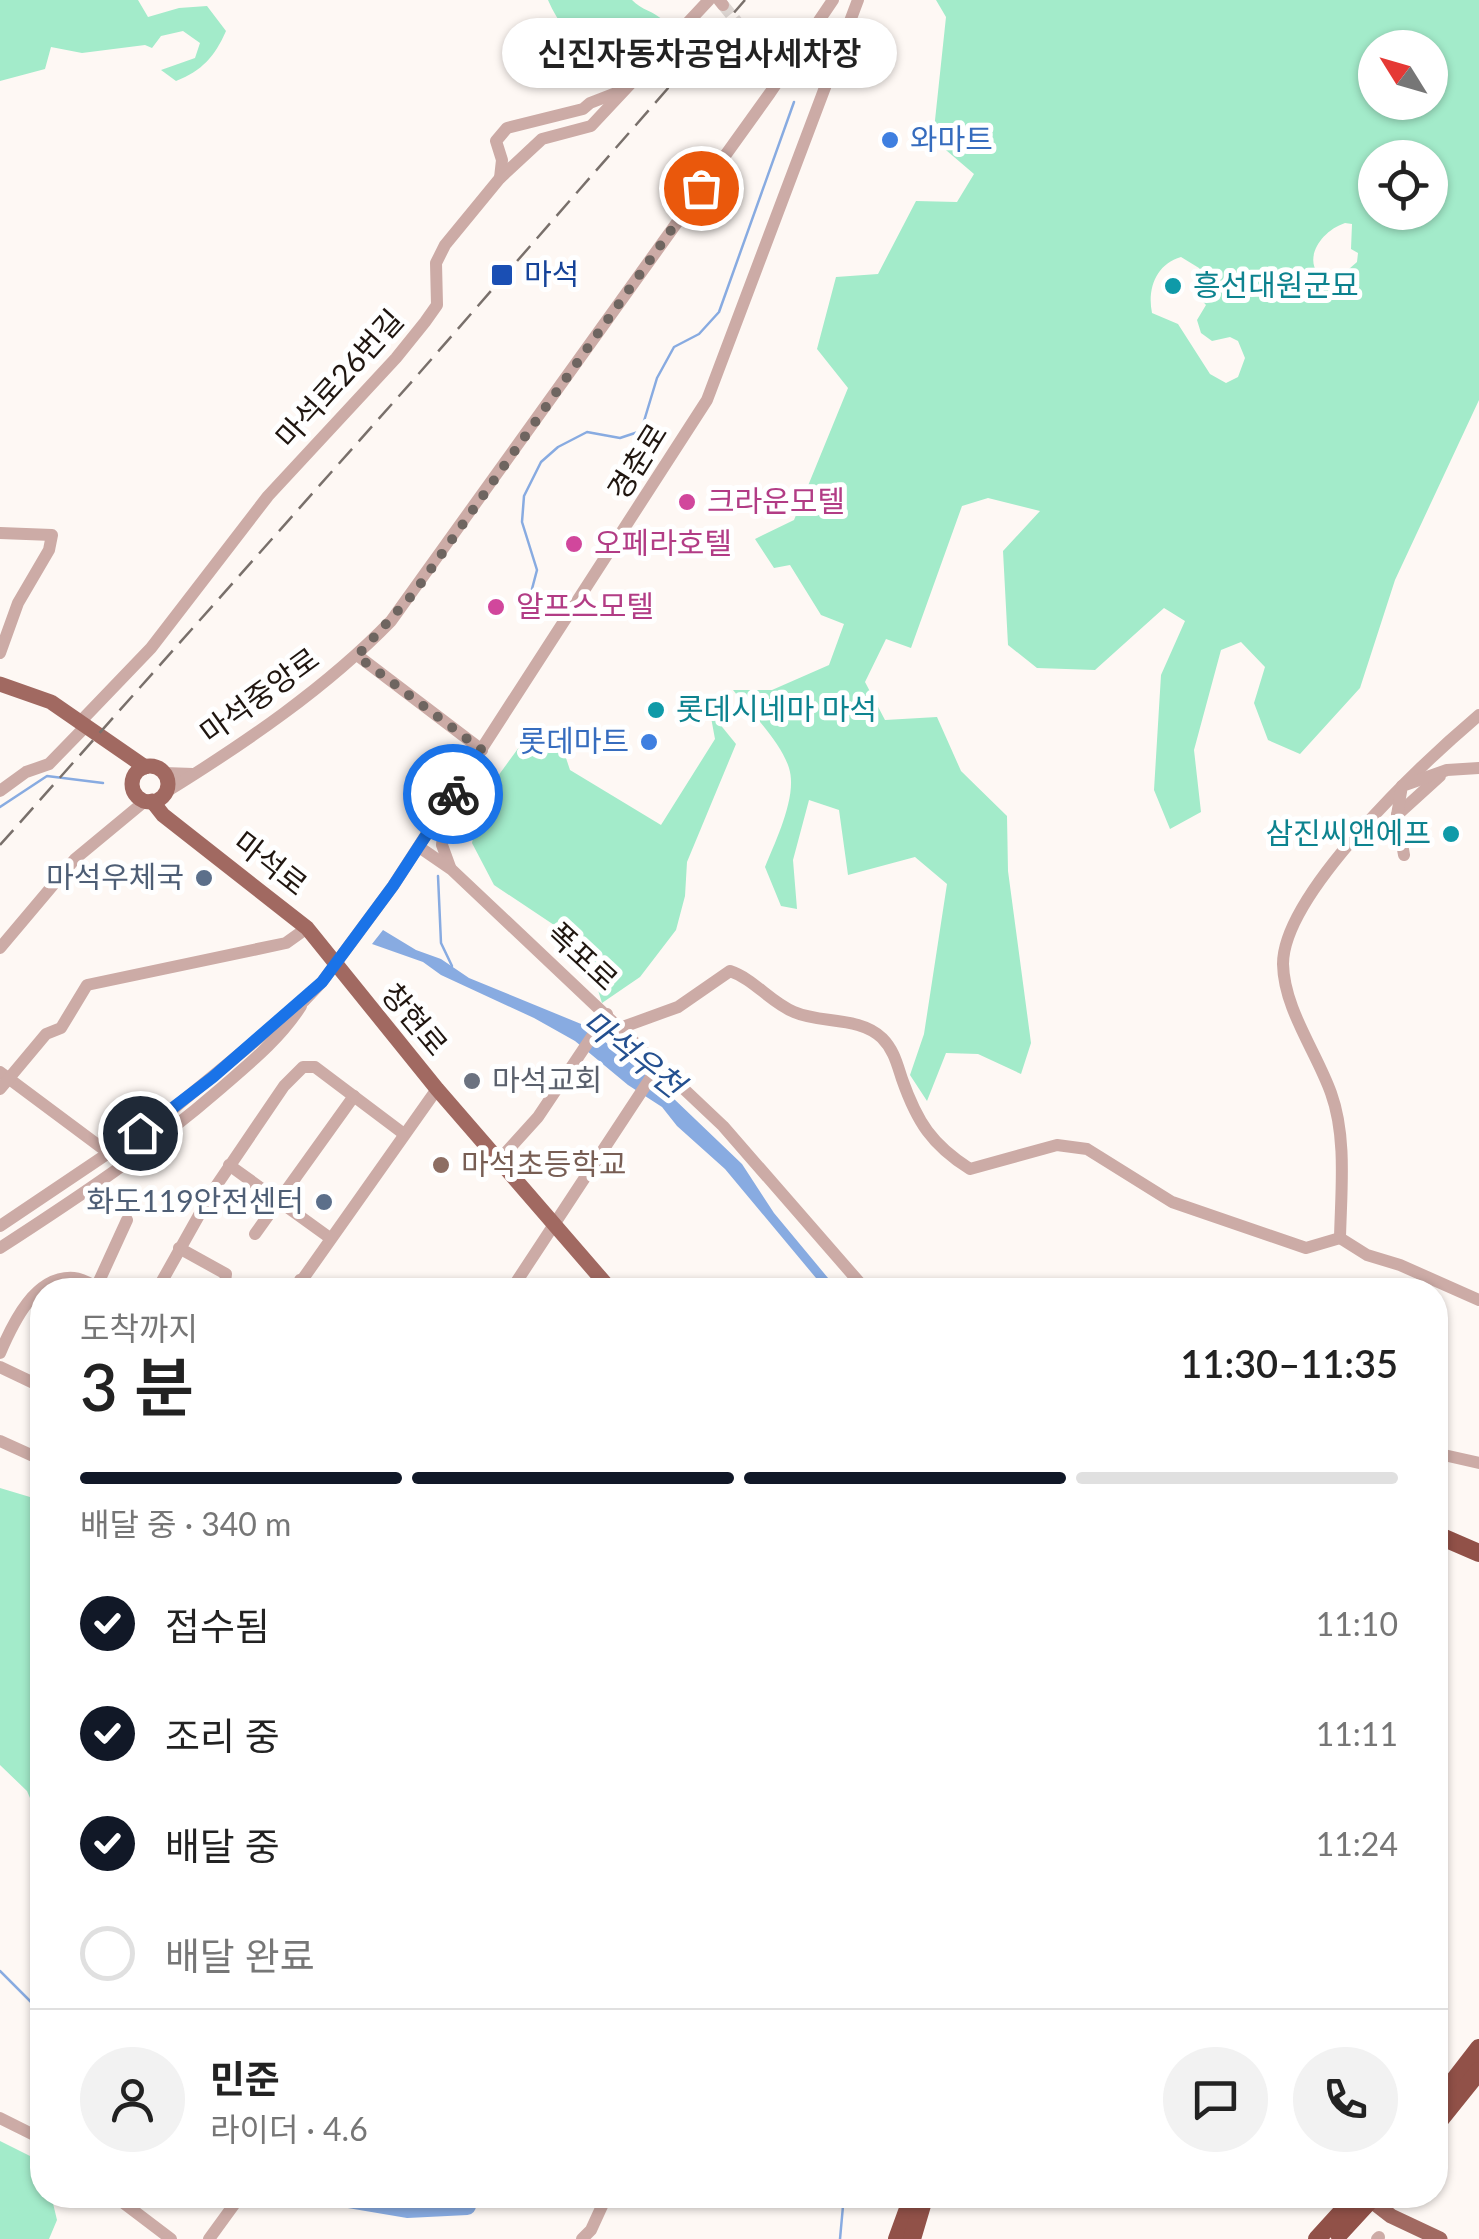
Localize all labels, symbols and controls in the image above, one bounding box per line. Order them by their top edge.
callout: 신진자동차공업사세차장 [503,18,898,88]
north arrow [1358,30,1448,120]
map controls [1358,30,1448,230]
text: 신진자동차공업사세차장 [538,33,861,72]
place label: 와마트 [910,120,993,156]
marker: 와마트 [879,129,901,151]
button: locate [1358,140,1448,230]
pin [659,146,744,231]
icon: bag [674,161,729,216]
place label: 마석 [524,255,579,291]
marker: 마석 [489,262,515,288]
place label: 흥선대원군묘 [1193,266,1359,302]
marker: 흥선대원군묘 [1162,275,1184,297]
street label: 마석로26번길 [267,301,410,454]
street label: 경춘로 [599,416,674,506]
place label: 크라운모텔 [707,482,845,518]
marker: 크라운모텔 [676,491,698,513]
place label: 오페라호텔 [594,524,732,560]
marker: 오페라호텔 [563,533,585,555]
place label: 알프스모텔 [516,587,654,623]
marker: 알프스모텔 [485,596,507,618]
street label: 마석중앙로 [192,639,325,750]
place label: 롯데시네마 마석 [676,690,877,726]
marker: 롯데시네마 마석 [645,699,667,721]
place label: 롯데마트 [519,722,629,758]
marker: 롯데마트 [638,731,660,753]
courier [403,744,503,844]
icon: bike [426,767,481,822]
place label: 삼진씨앤에프 [1265,814,1431,850]
street label: 마석로 [228,823,315,902]
marker: 삼진씨앤에프 [1440,823,1462,845]
place label: 마석우체국 [46,858,184,894]
marker: 마석우체국 [193,867,215,889]
street label: 폭포로 [541,914,626,997]
street label: 창현로 [375,975,456,1062]
water label: 마석우천 [576,1001,695,1107]
place label: 마석교회 [492,1061,602,1097]
marker: 마석교회 [461,1070,483,1092]
pin [98,1091,183,1176]
icon: home [113,1106,168,1161]
place label: 마석초등학교 [461,1145,627,1181]
marker: 마석초등학교 [430,1154,452,1176]
place label: 화도119안전센터 [86,1182,304,1218]
marker: 화도119안전센터 [313,1191,335,1213]
text: 도착까지 [80,1308,198,1347]
text: 11:30–11:35 [1180,1340,1398,1386]
text: 3 분 [80,1347,194,1425]
text: 배달 중 · 340 m [80,1504,291,1543]
icon: check [80,1596,135,1651]
text: 접수됨 [165,1602,270,1648]
text: 11:10 [1316,1604,1398,1643]
icon: check [80,1706,135,1761]
text: 조리 중 [165,1712,280,1758]
text: 11:11 [1316,1714,1398,1753]
icon: check [80,1816,135,1871]
text: 배달 중 [165,1822,280,1868]
text: 11:24 [1316,1824,1398,1863]
text: 배달 완료 [165,1932,315,1978]
button: person [80,2047,185,2152]
button: chat [1163,2047,1268,2152]
button: phone [1293,2047,1398,2152]
text: 민준 [210,2055,280,2101]
text: 라이더 · 4.6 [210,2109,368,2148]

